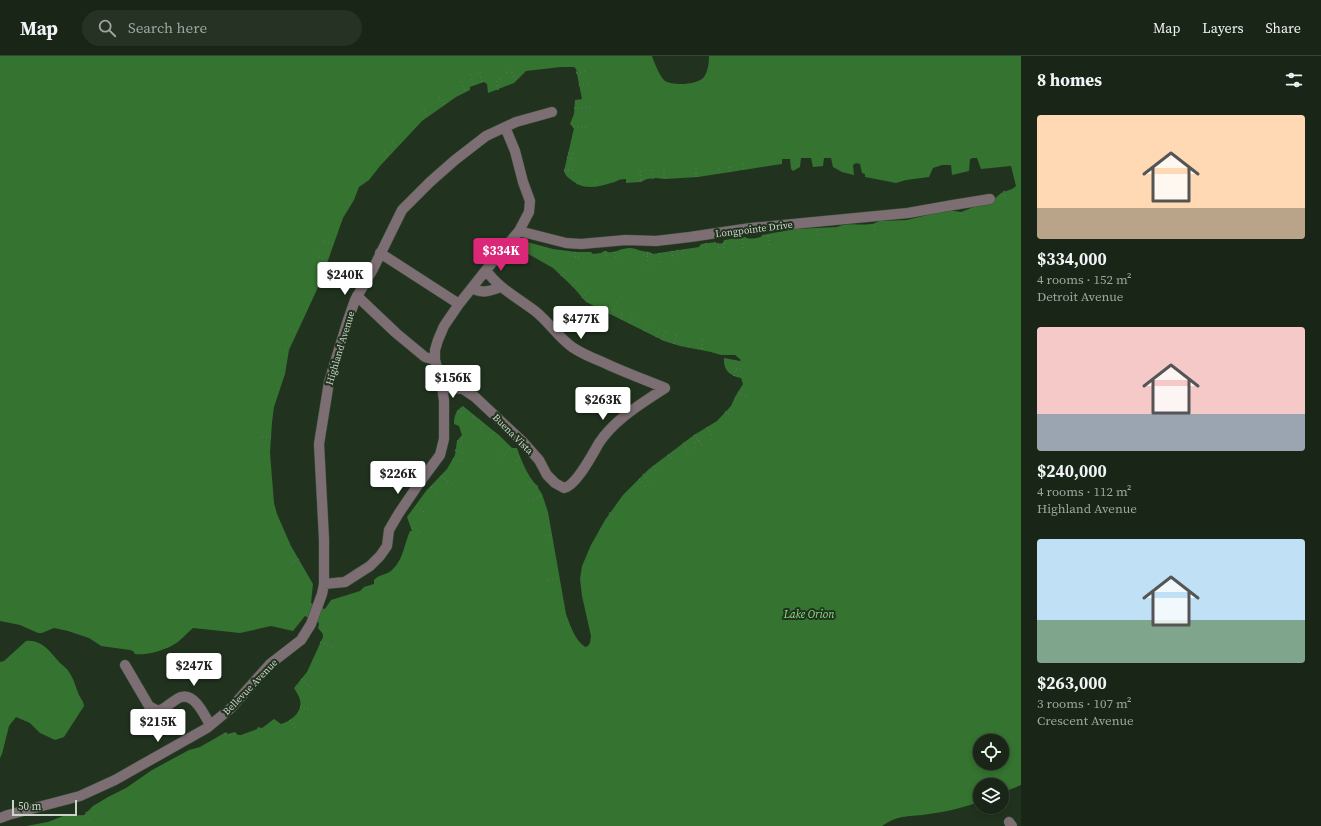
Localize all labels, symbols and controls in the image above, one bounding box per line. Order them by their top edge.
search box [82,10,362,46]
text: Map [20,15,58,41]
icon: search [96,17,118,39]
text: Search here [128,17,207,38]
text: Map [1153,18,1180,38]
text: Layers [1202,18,1244,38]
text: Share [1266,18,1301,38]
text: 8 homes [1037,68,1102,92]
icon: filters [1283,69,1305,91]
icon: home [1135,141,1207,213]
street label: Longpointe Drive [715,218,793,240]
pin: $334K [473,238,529,272]
text: $334K [482,242,520,259]
text: $334,000 [1037,247,1107,271]
pin: $240K [317,262,373,296]
text: $240K [326,266,364,283]
text: 4 rooms · 152 m² [1037,271,1132,288]
text: Detroit Avenue [1037,288,1123,305]
pin: $477K [553,306,609,340]
street label: Highland Avenue [323,309,357,387]
text: $477K [562,310,600,327]
icon: home [1135,353,1207,425]
pin: $156K [425,365,481,399]
text: $156K [434,369,472,386]
pin: $263K [575,387,631,421]
text: $263K [584,391,622,408]
street label: Buena Vista [490,411,537,458]
text: $240,000 [1037,459,1107,483]
pin: $226K [370,461,426,495]
text: $226K [379,465,417,482]
text: 4 rooms · 112 m² [1037,483,1132,500]
text: Highland Avenue [1037,500,1137,517]
icon: home [1135,565,1207,637]
water label: Lake Orion [783,607,835,622]
pin: $247K [166,653,222,687]
street label: Bellevue Avenue [220,656,280,718]
text: $247K [175,657,213,674]
text: $263,000 [1037,671,1107,695]
text: 3 rooms · 107 m² [1037,695,1132,712]
pin: $215K [130,709,186,743]
text: Crescent Avenue [1037,712,1134,729]
text: $215K [139,713,177,730]
map controls [973,734,1009,814]
button: locate [973,734,1009,770]
button: layers [973,778,1009,814]
scale bar [12,798,77,817]
text: 50 m [18,799,41,814]

